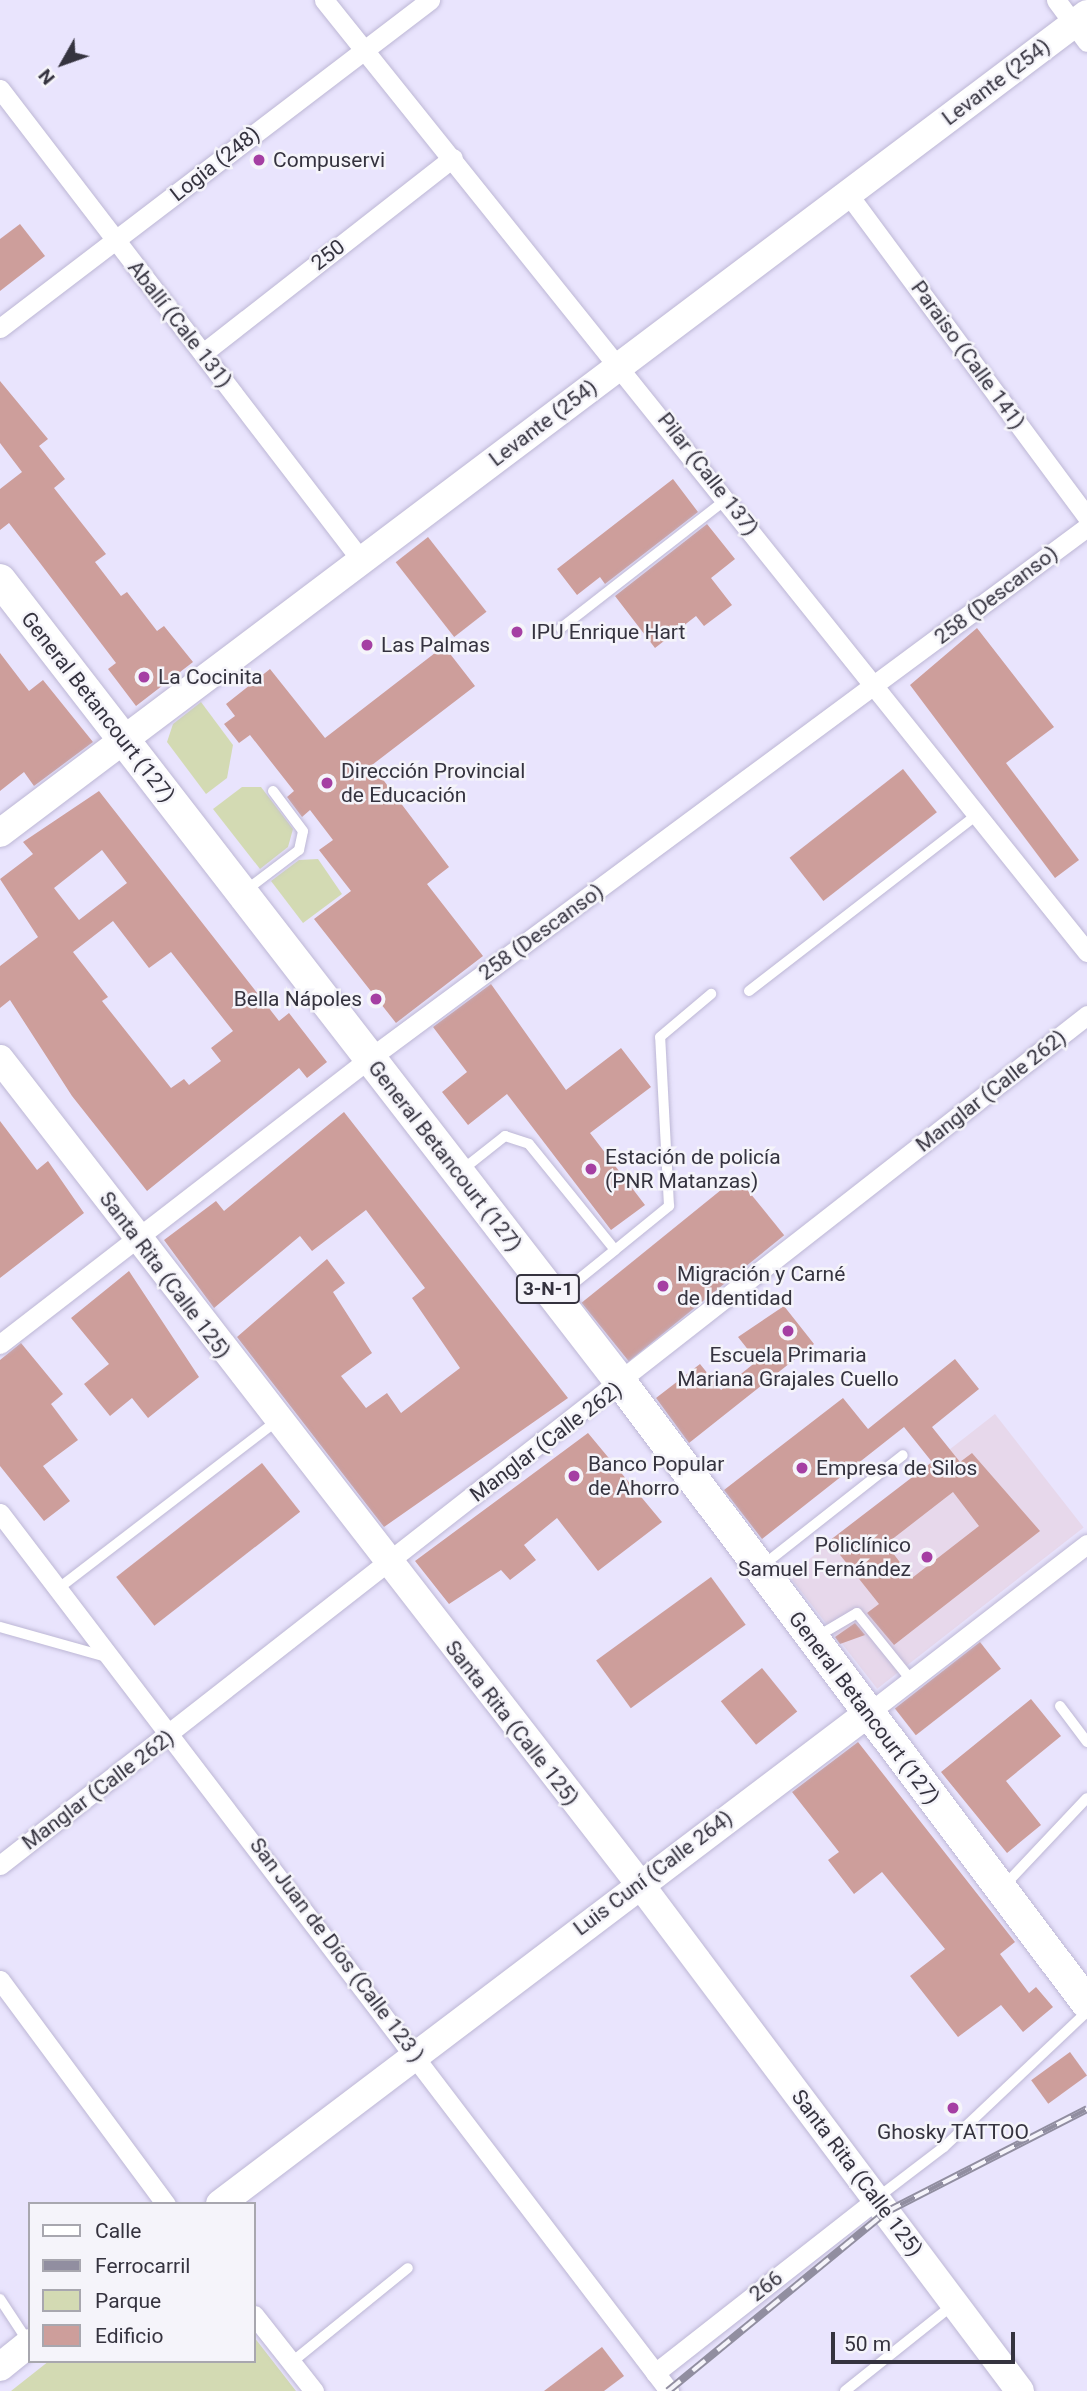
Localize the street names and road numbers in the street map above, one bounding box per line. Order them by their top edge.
street label: Levante (254) [937,33,1055,131]
street label: Logia (248) [165,121,265,207]
street label: 250 [306,234,350,276]
street label: Aballí (Cale 131) [123,256,237,392]
street label: Paraiso (Calle 141) [906,276,1030,434]
street label: Levante (254) [484,374,602,472]
street label: Pilar (Calle 137) [652,408,764,540]
street label: 258 (Descanso) [929,540,1063,650]
street label: General Betancourt (127) [16,607,180,807]
street label: 258 (Descanso) [474,878,608,986]
street label: Manglar (Calle 262) [911,1025,1071,1157]
street label: General Betancourt (127) [363,1056,527,1256]
street label: Santa Rita (Calle 125) [94,1187,236,1363]
road number: 3-N-1 [515,1274,581,1304]
street label: Manglar (Calle 262) [465,1377,627,1507]
street label: General Betancourt (127) [783,1607,945,1809]
street label: Santa Rita (Calle 125) [440,1636,584,1810]
street label: Manglar (Calle 262) [17,1725,179,1855]
street label: Luis Cuní (Calle 264) [569,1805,737,1941]
street label: San Juan de Díos (Calle 123 ) [244,1833,430,2067]
street label: Santa Rita (Calle 125) [786,2085,928,2261]
street label: 266 [744,2265,788,2307]

